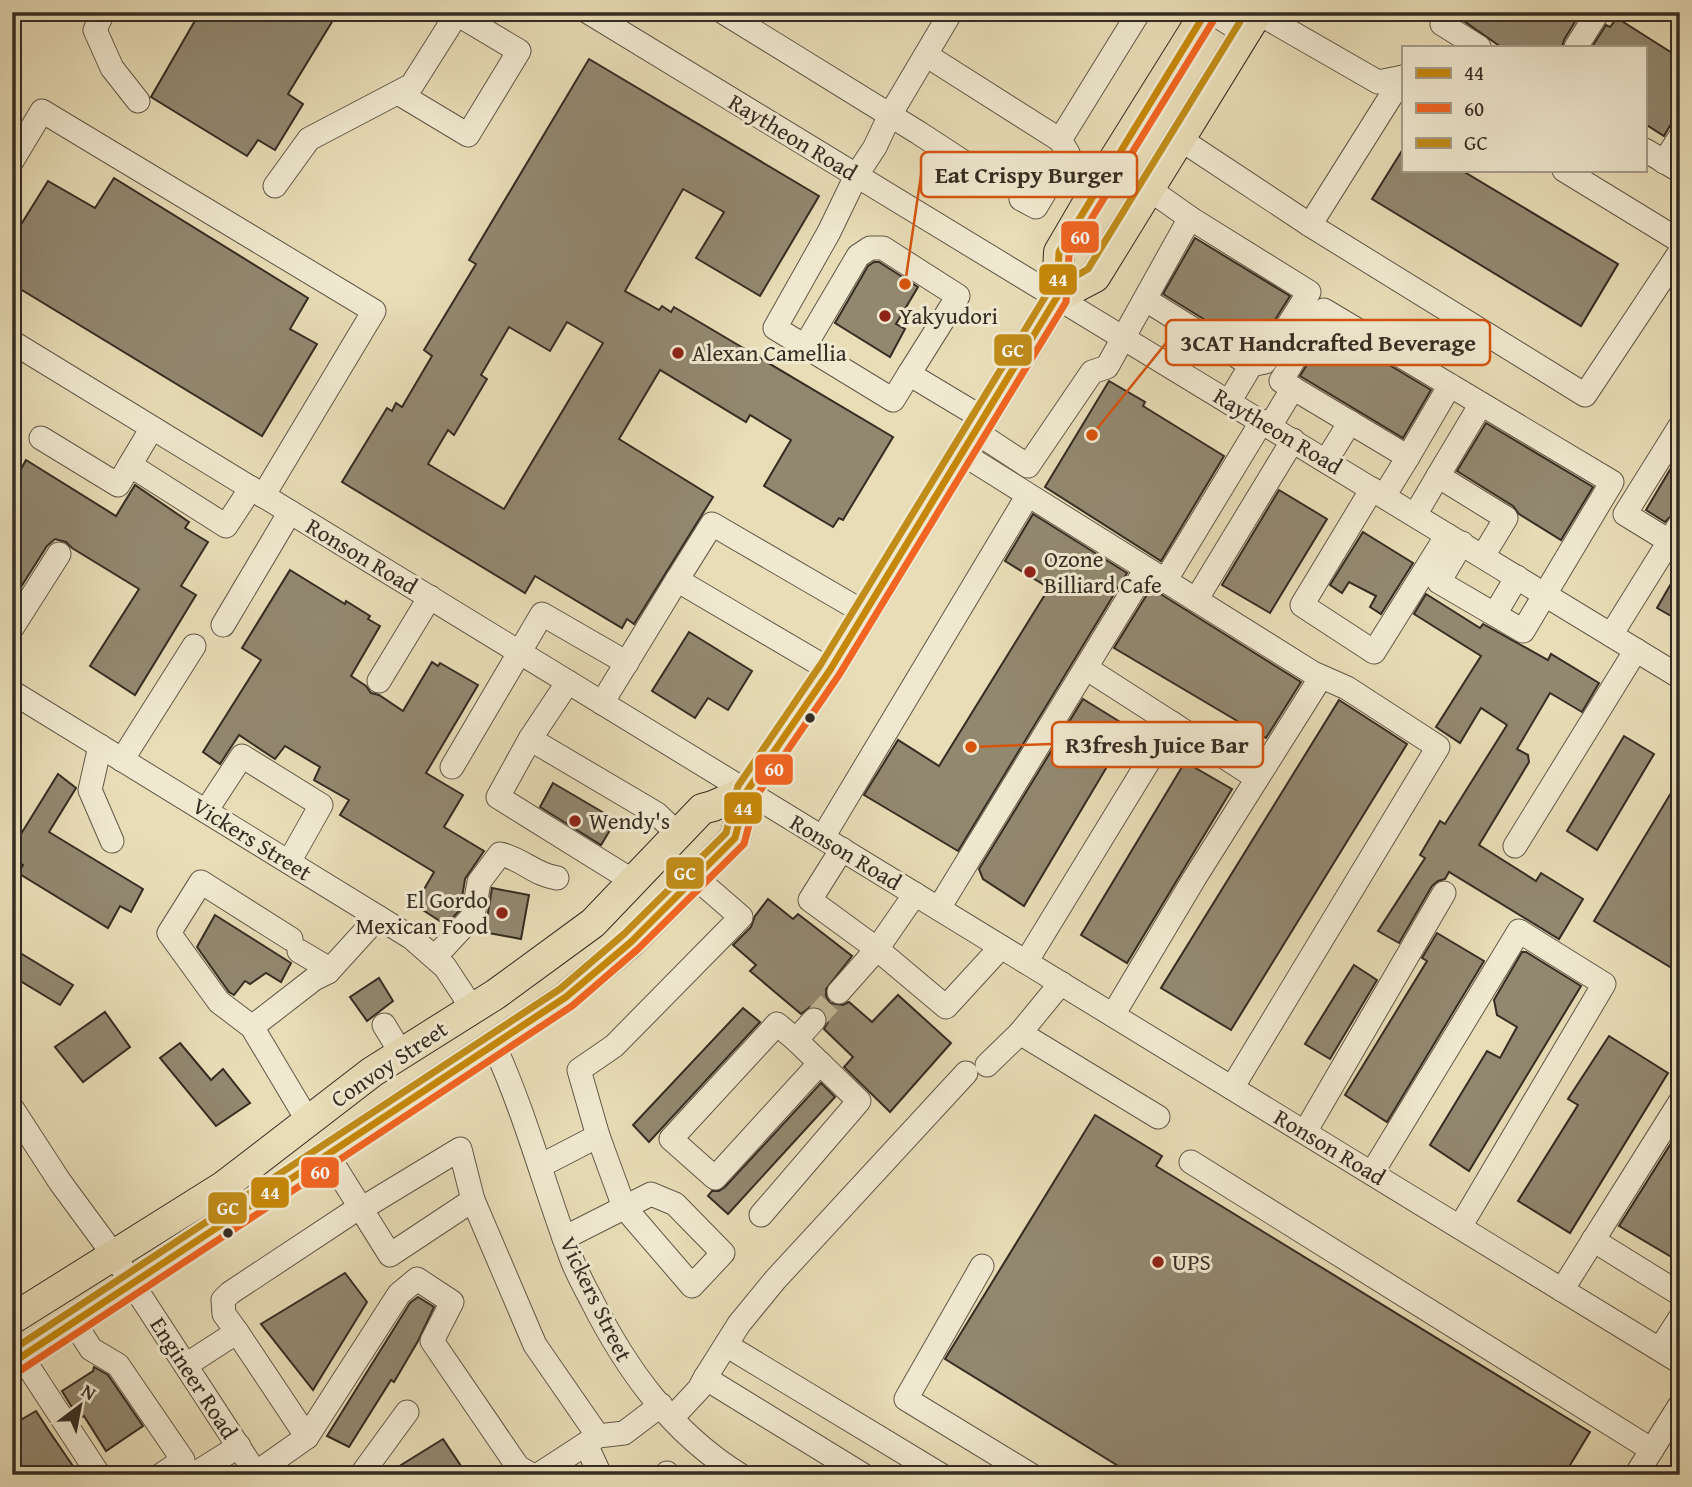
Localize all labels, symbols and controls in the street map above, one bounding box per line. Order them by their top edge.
legend [1402,46,1646,172]
text: 44 [1464,57,1484,88]
street label: Raytheon Road [723,85,865,188]
text: 60 [1464,93,1484,124]
text: GC [1464,127,1488,158]
callout: Eat Crispy Burger [921,152,1137,197]
text: Eat Crispy Burger [935,157,1123,192]
line badge: 60 [1060,220,1100,254]
text: 60 [1070,223,1090,251]
line badge: 44 [1038,263,1078,296]
text: 44 [1048,265,1068,293]
place label: Yakyudori [899,299,998,332]
marker: Yakyudori [877,308,893,324]
callout: 3CAT Handcrafted Beverage [1166,320,1490,365]
text: 3CAT Handcrafted Beverage [1180,325,1476,360]
line badge: GC [993,333,1033,367]
place label: Alexan Camellia [692,336,847,369]
text: GC [1002,336,1024,364]
marker: Alexan Camellia [670,345,686,361]
street label: Raytheon Road [1208,379,1350,482]
street label: Ronson Road [300,509,425,602]
place label: Ozone Billiard Cafe [1044,542,1162,601]
marker: Ozone Billiard Cafe [1022,564,1038,580]
unlabelled marker [803,711,817,725]
callout: R3fresh Juice Bar [1052,722,1263,767]
text: R3fresh Juice Bar [1065,727,1249,762]
line badge: 60 [754,753,794,786]
text: 60 [764,755,784,783]
street label: Vickers Street [186,789,318,888]
line badge: 44 [723,791,763,825]
text: 44 [733,794,753,822]
place label: Wendy's [589,804,670,837]
street label: Ronson Road [784,805,909,898]
marker: Wendy's [567,813,583,829]
line badge: GC [665,856,705,890]
text: GC [674,859,696,887]
place label: El Gordo Mexican Food [355,883,489,942]
marker: El Gordo Mexican Food [494,905,510,921]
street label: Convoy Street [324,1012,454,1115]
street label: Ronson Road [1268,1100,1393,1193]
line badge: 60 [300,1156,340,1189]
text: 60 [310,1158,330,1186]
line badge: 44 [250,1176,290,1209]
text: 44 [260,1178,280,1206]
line badge: GC [207,1191,248,1225]
text: GC [217,1194,239,1222]
unlabelled marker [221,1226,235,1240]
street label: Vickers Street [552,1231,641,1367]
place label: UPS [1172,1245,1211,1278]
marker: UPS [1150,1254,1166,1270]
street label: Engineer Road [143,1310,247,1446]
north arrow [46,1372,116,1442]
text: N [76,1376,102,1407]

